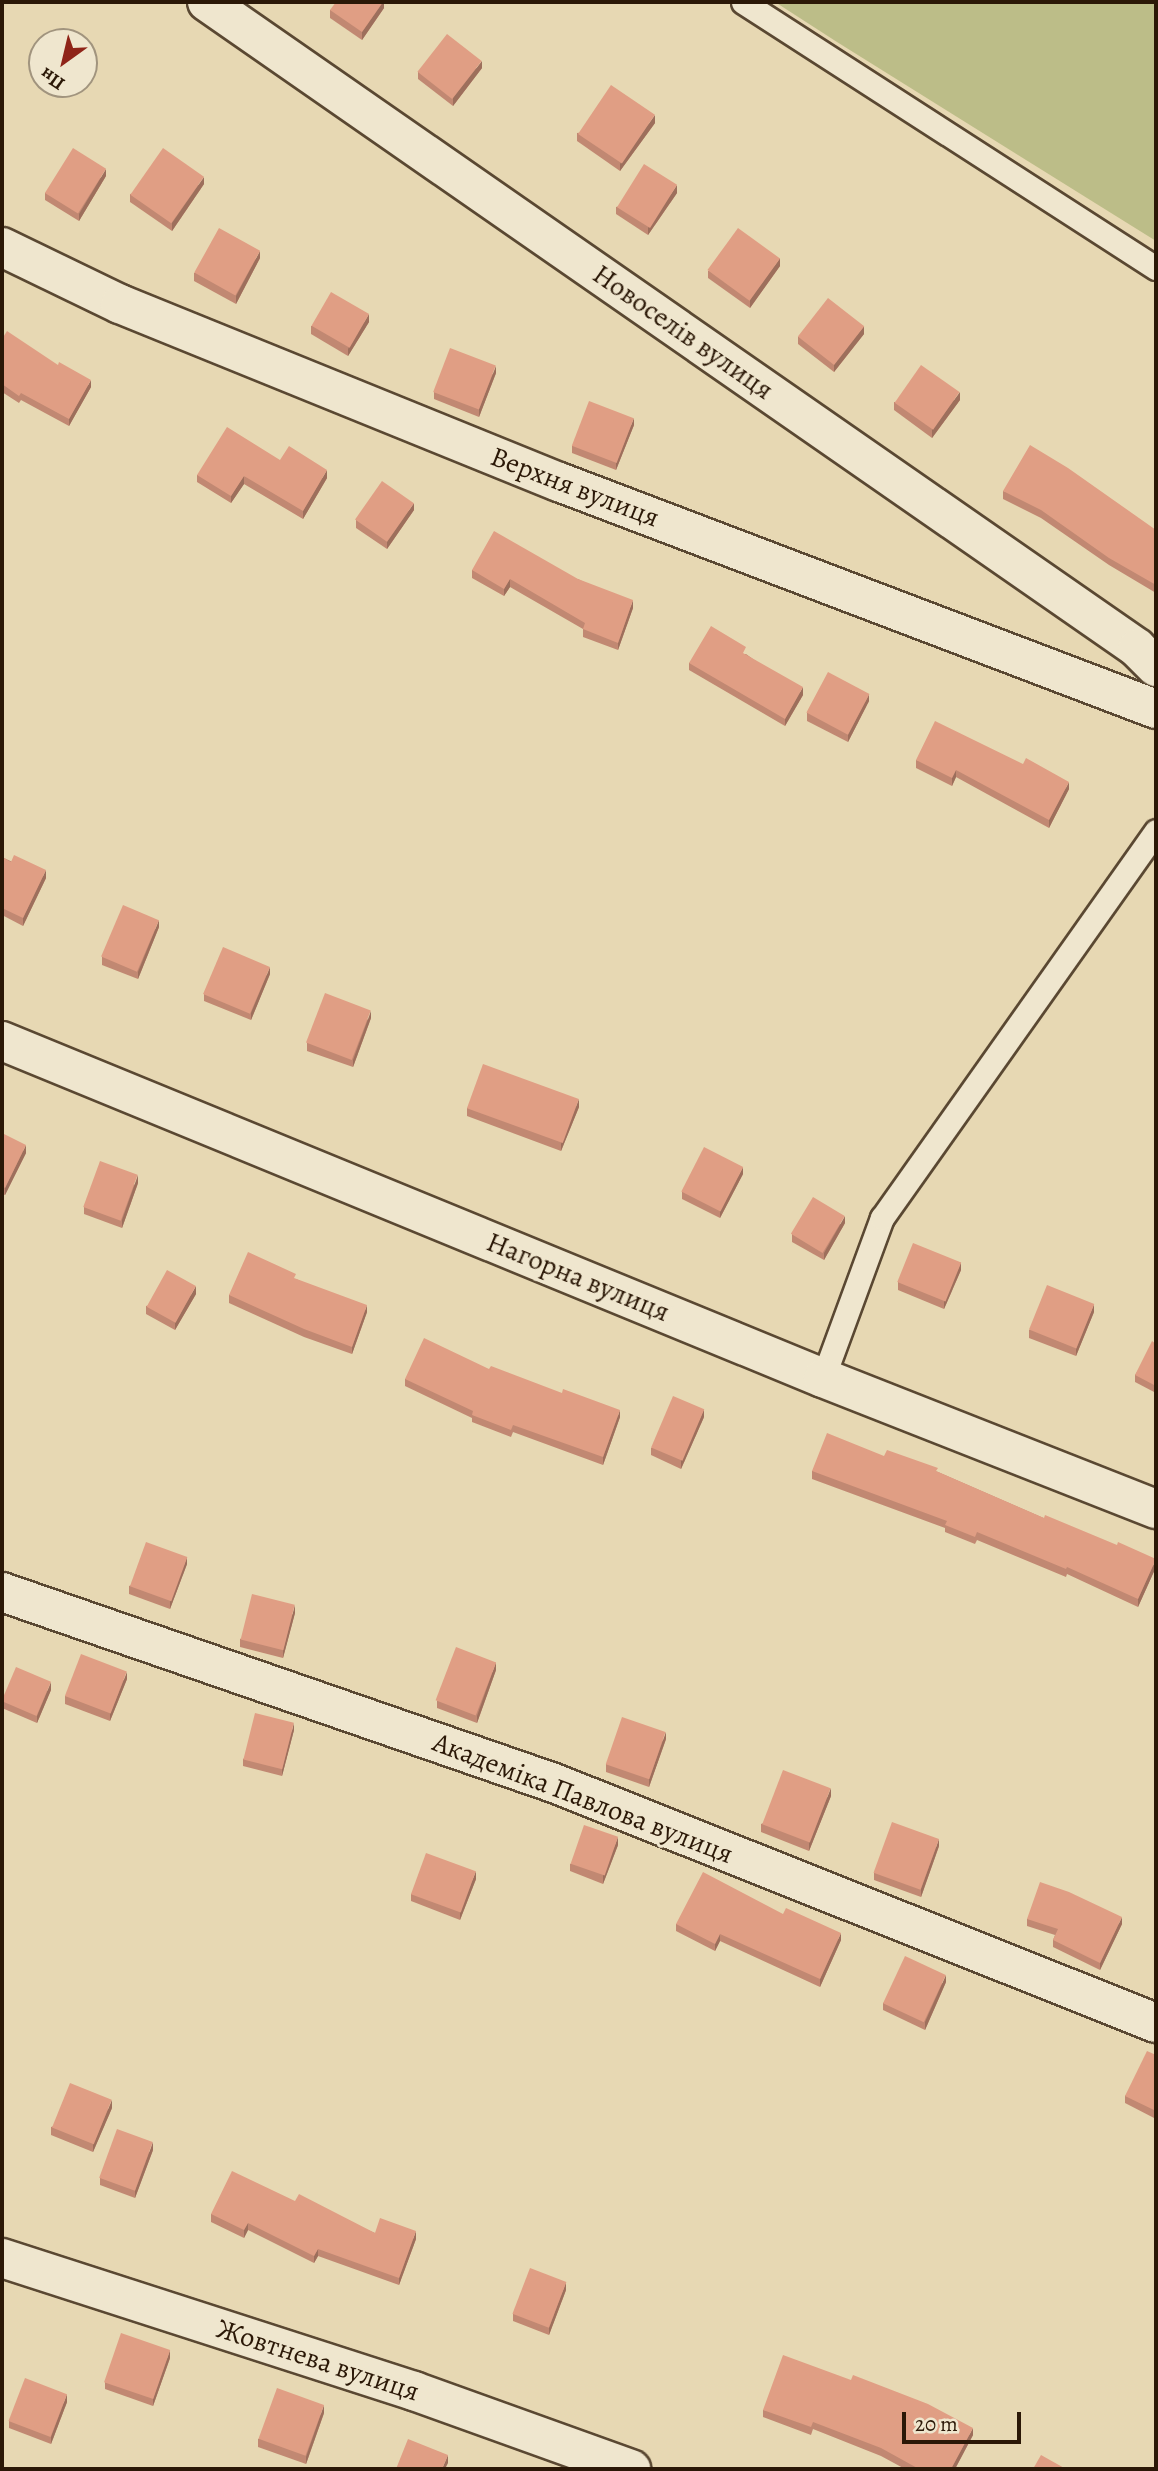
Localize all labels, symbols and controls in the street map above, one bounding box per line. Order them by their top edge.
north arrow [28,28,98,98]
text: Пн [35,61,70,96]
street label: Новоселів вулиця [586,257,780,407]
street label: Верхня вулиця [486,439,664,535]
street label: Нагорна вулиця [482,1225,674,1329]
street label: Академіка Павлова вулиця [428,1725,738,1871]
street label: Жовтнева вулиця [213,2311,423,2409]
scale bar [906,2398,1025,2442]
text: 20 m [915,2410,958,2438]

